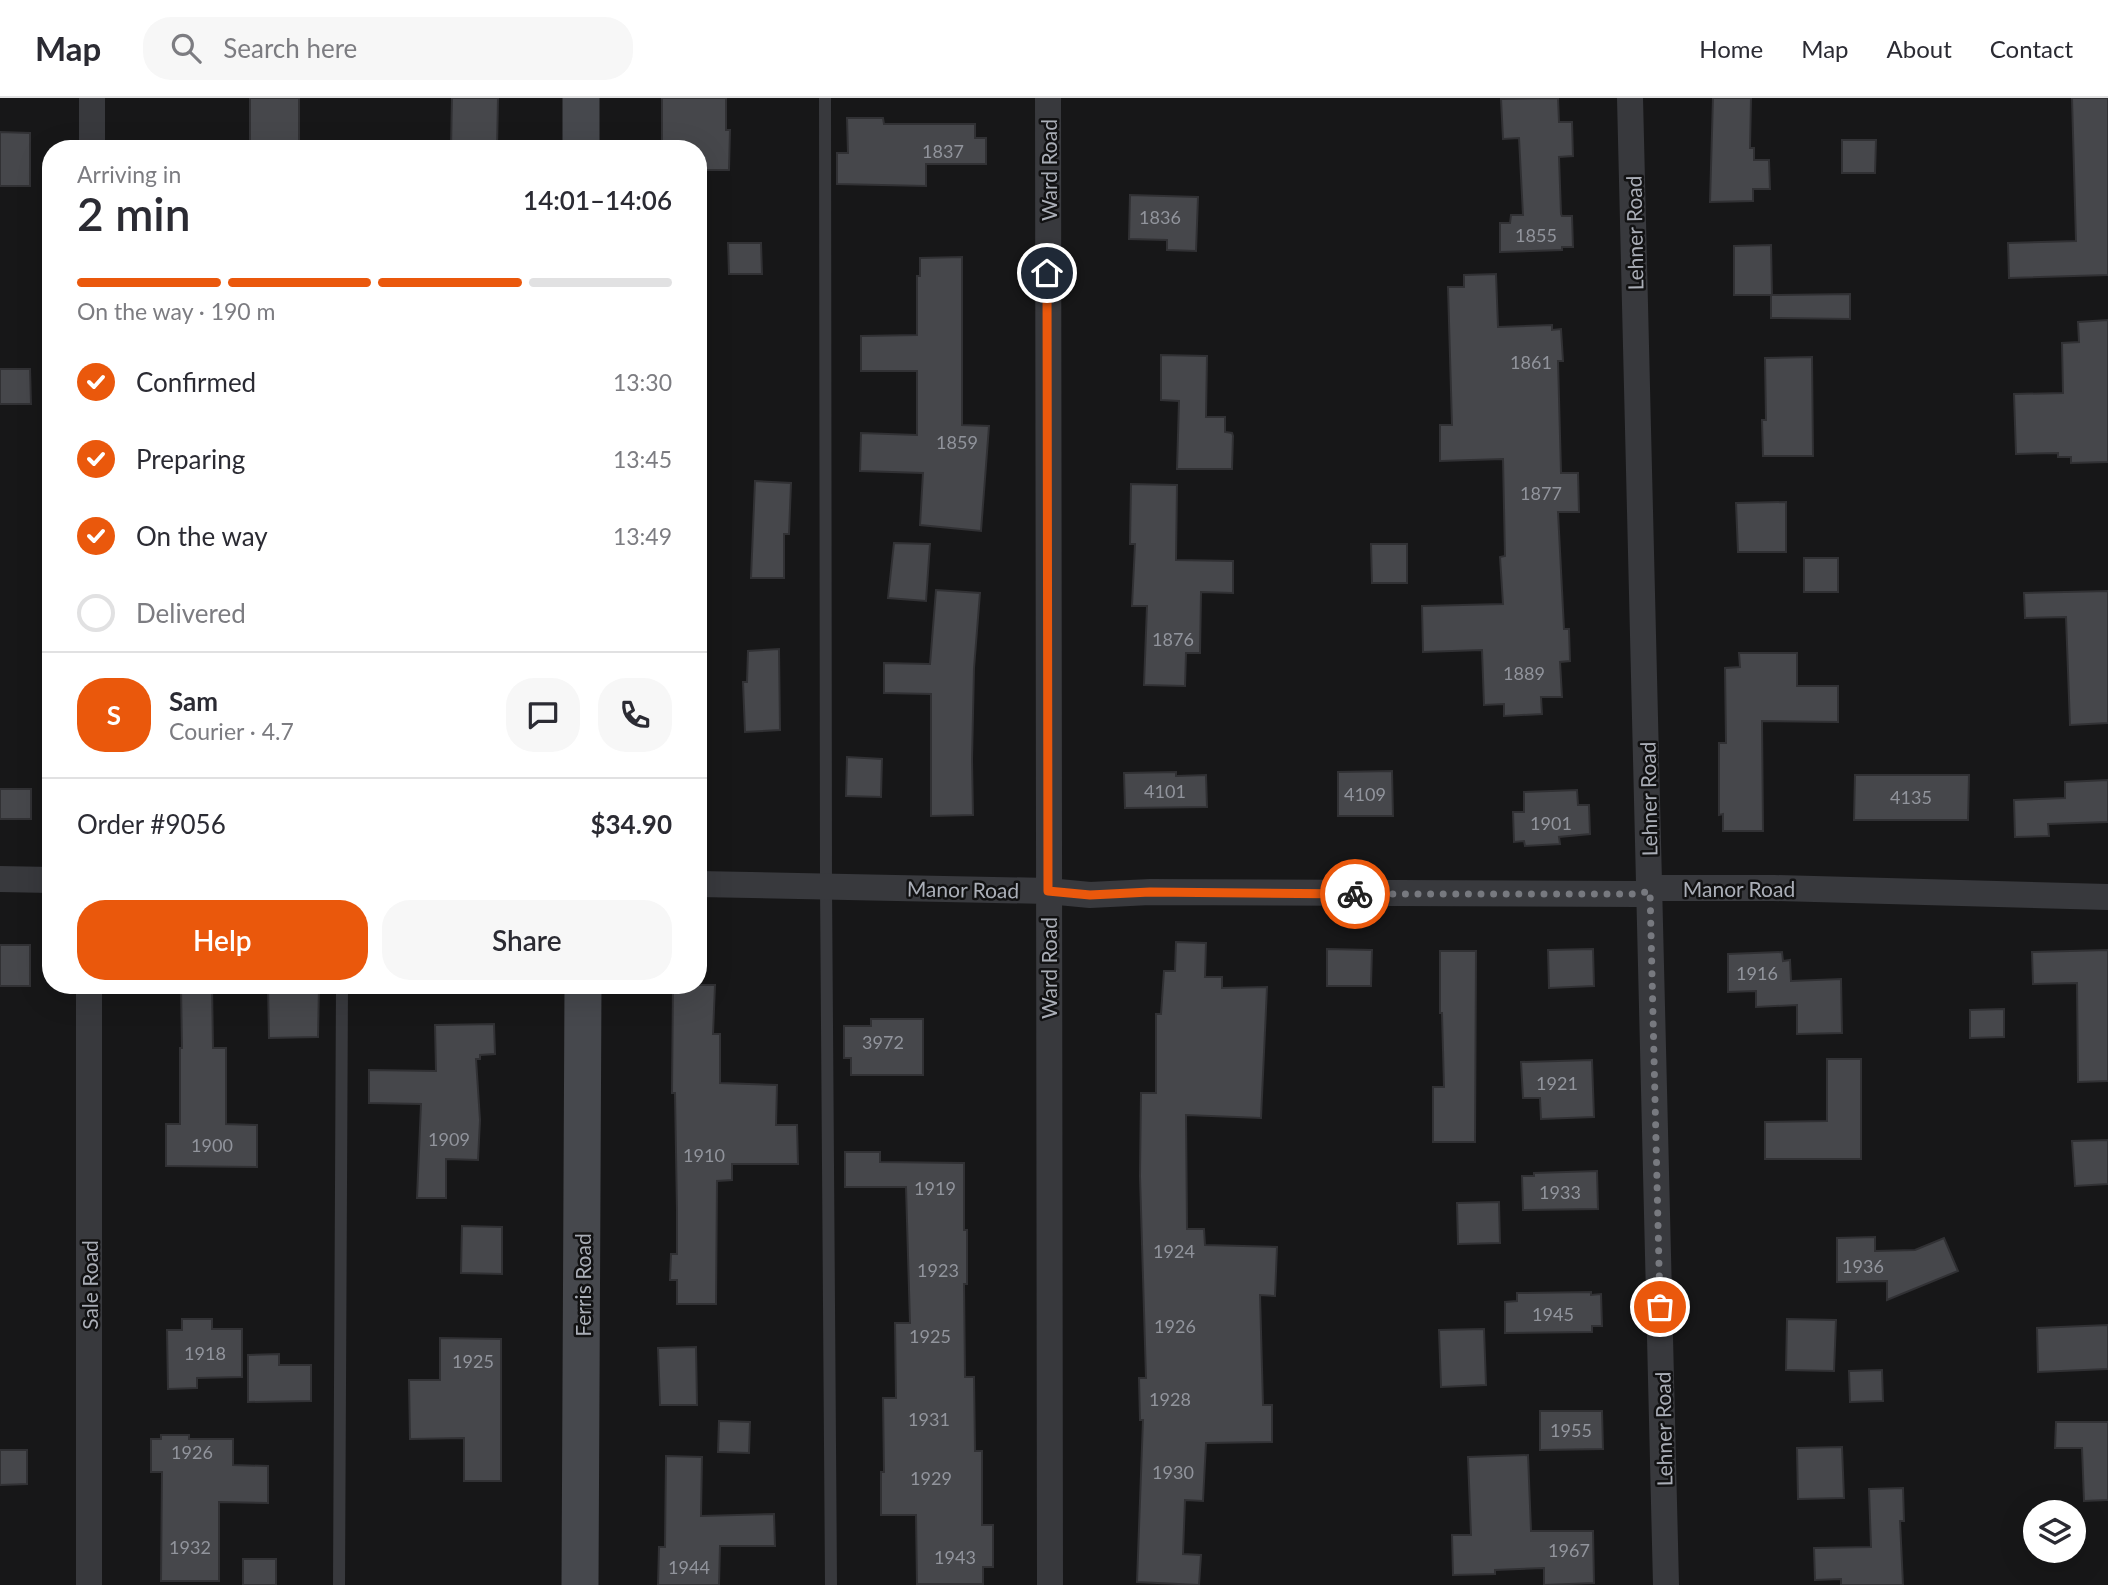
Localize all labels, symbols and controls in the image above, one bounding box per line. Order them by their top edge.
search box [143,17,633,80]
text: Map [35,28,101,68]
icon: search [167,29,205,67]
text: Search here [223,32,357,64]
text: Home [1699,34,1763,63]
text: Map [1801,34,1849,63]
text: About [1887,34,1952,63]
text: Contact [1990,34,2073,63]
street label: Ward Road [1036,119,1061,221]
house number: 1837 [922,140,964,162]
text: Arriving in [77,160,181,188]
street label: Lehner Road [1621,175,1647,291]
text: 14:01–14:06 [523,184,672,216]
text: 2 min [77,186,191,241]
house number: 1836 [1139,206,1181,228]
house number: 1855 [1515,224,1557,246]
pin [1017,243,1077,303]
icon: home [1028,254,1066,292]
text: On the way · 190 m [77,297,276,325]
house number: 1861 [1510,351,1552,373]
icon: check [77,363,115,401]
text: Confirmed [136,366,256,398]
text: 13:30 [613,368,672,396]
house number: 1859 [936,431,978,453]
icon: check [77,440,115,478]
text: Preparing [136,443,245,475]
text: 13:45 [613,445,672,473]
house number: 1877 [1520,482,1562,504]
icon: check [77,517,115,555]
text: On the way [136,520,268,552]
text: 13:49 [613,522,672,550]
text: Delivered [136,597,246,629]
house number: 1876 [1152,628,1194,650]
house number: 1889 [1503,662,1545,684]
button: chat [506,678,580,752]
button: phone [598,678,672,752]
text: Sam [169,685,218,717]
text: S [107,699,121,731]
text: Courier · 4.7 [169,717,294,745]
street label: Lehner Road [1635,741,1661,857]
house number: 4101 [1144,780,1186,802]
house number: 4109 [1344,783,1386,805]
house number: 4135 [1890,786,1932,808]
text: Order #9056 [77,808,226,840]
text: $34.90 [590,808,672,840]
house number: 1901 [1530,812,1572,834]
courier [1320,859,1390,929]
icon: bike [1336,875,1374,913]
street label: Manor Road [907,876,1019,902]
street label: Manor Road [1683,876,1795,901]
button: Help [77,900,368,980]
button: Share [382,900,672,980]
street label: Ward Road [1036,917,1061,1019]
house number: 1916 [1736,962,1778,984]
house number: 3972 [862,1031,904,1053]
house number: 1921 [1536,1072,1578,1094]
house number: 1909 [428,1128,470,1150]
house number: 1900 [191,1134,233,1156]
house number: 1910 [683,1144,725,1166]
house number: 1919 [914,1177,956,1199]
house number: 1933 [1539,1181,1581,1203]
street label: Ferris Road [570,1233,595,1337]
street label: Sale Road [77,1240,102,1330]
house number: 1924 [1153,1240,1195,1262]
house number: 1936 [1842,1255,1884,1277]
house number: 1923 [917,1259,959,1281]
pin [1630,1277,1690,1337]
icon: bag [1641,1288,1679,1326]
house number: 1945 [1532,1303,1574,1325]
house number: 1926 [1154,1315,1196,1337]
house number: 1925 [909,1325,951,1347]
house number: 1918 [184,1342,226,1364]
house number: 1925 [452,1350,494,1372]
street label: Lehner Road [1650,1371,1676,1487]
house number: 1928 [1149,1388,1191,1410]
house number: 1931 [908,1408,950,1430]
house number: 1955 [1550,1419,1592,1441]
house number: 1926 [171,1441,213,1463]
house number: 1930 [1152,1461,1194,1483]
house number: 1929 [910,1467,952,1489]
map controls [2023,1500,2086,1563]
button: layers [2023,1500,2086,1563]
house number: 1932 [169,1536,211,1558]
house number: 1967 [1548,1539,1590,1561]
house number: 1943 [934,1546,976,1568]
house number: 1944 [668,1556,710,1578]

